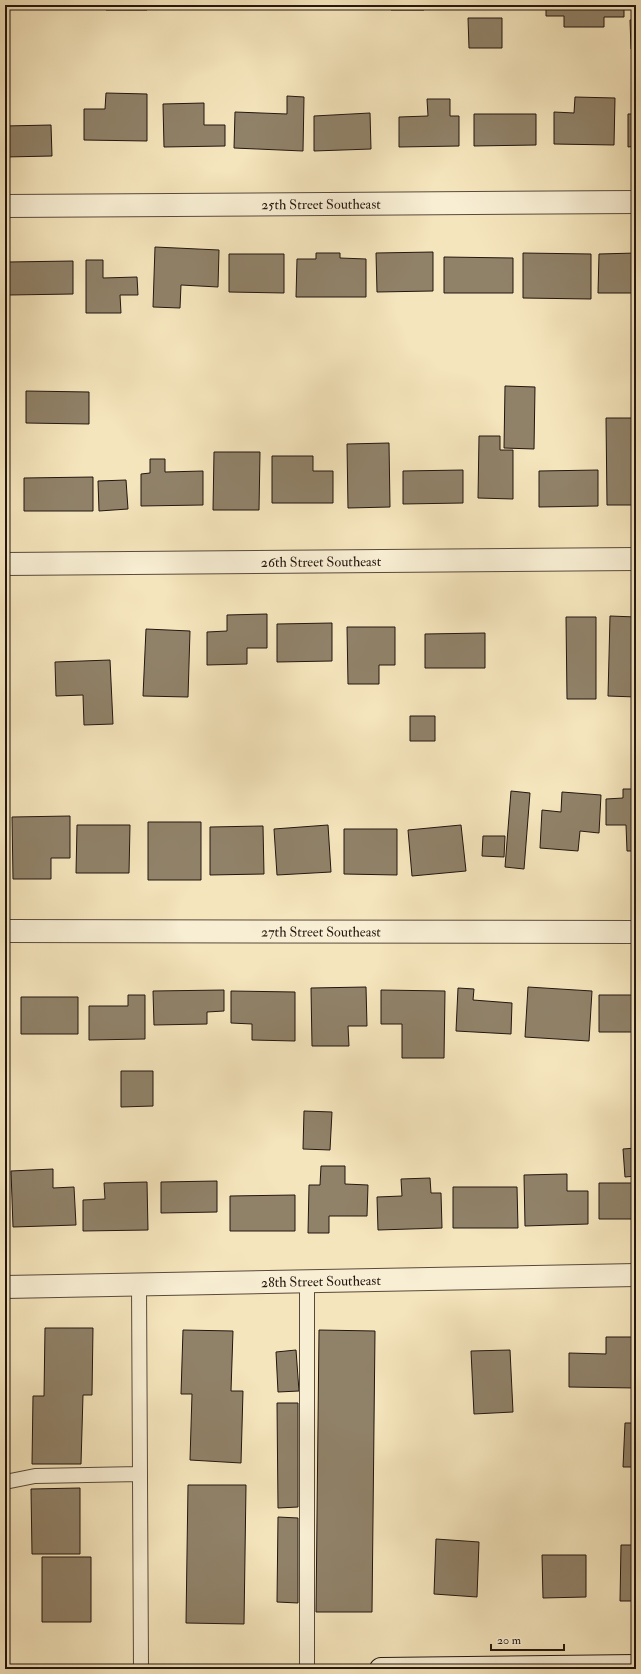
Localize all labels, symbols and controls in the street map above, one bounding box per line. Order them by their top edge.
street label: 25th Street Southeast [261,195,381,213]
street label: 26th Street Southeast [261,553,382,570]
street label: 27th Street Southeast [261,923,381,940]
street label: 28th Street Southeast [261,1271,381,1291]
scale bar [491,1626,564,1652]
text: 20 m [497,1633,522,1648]

